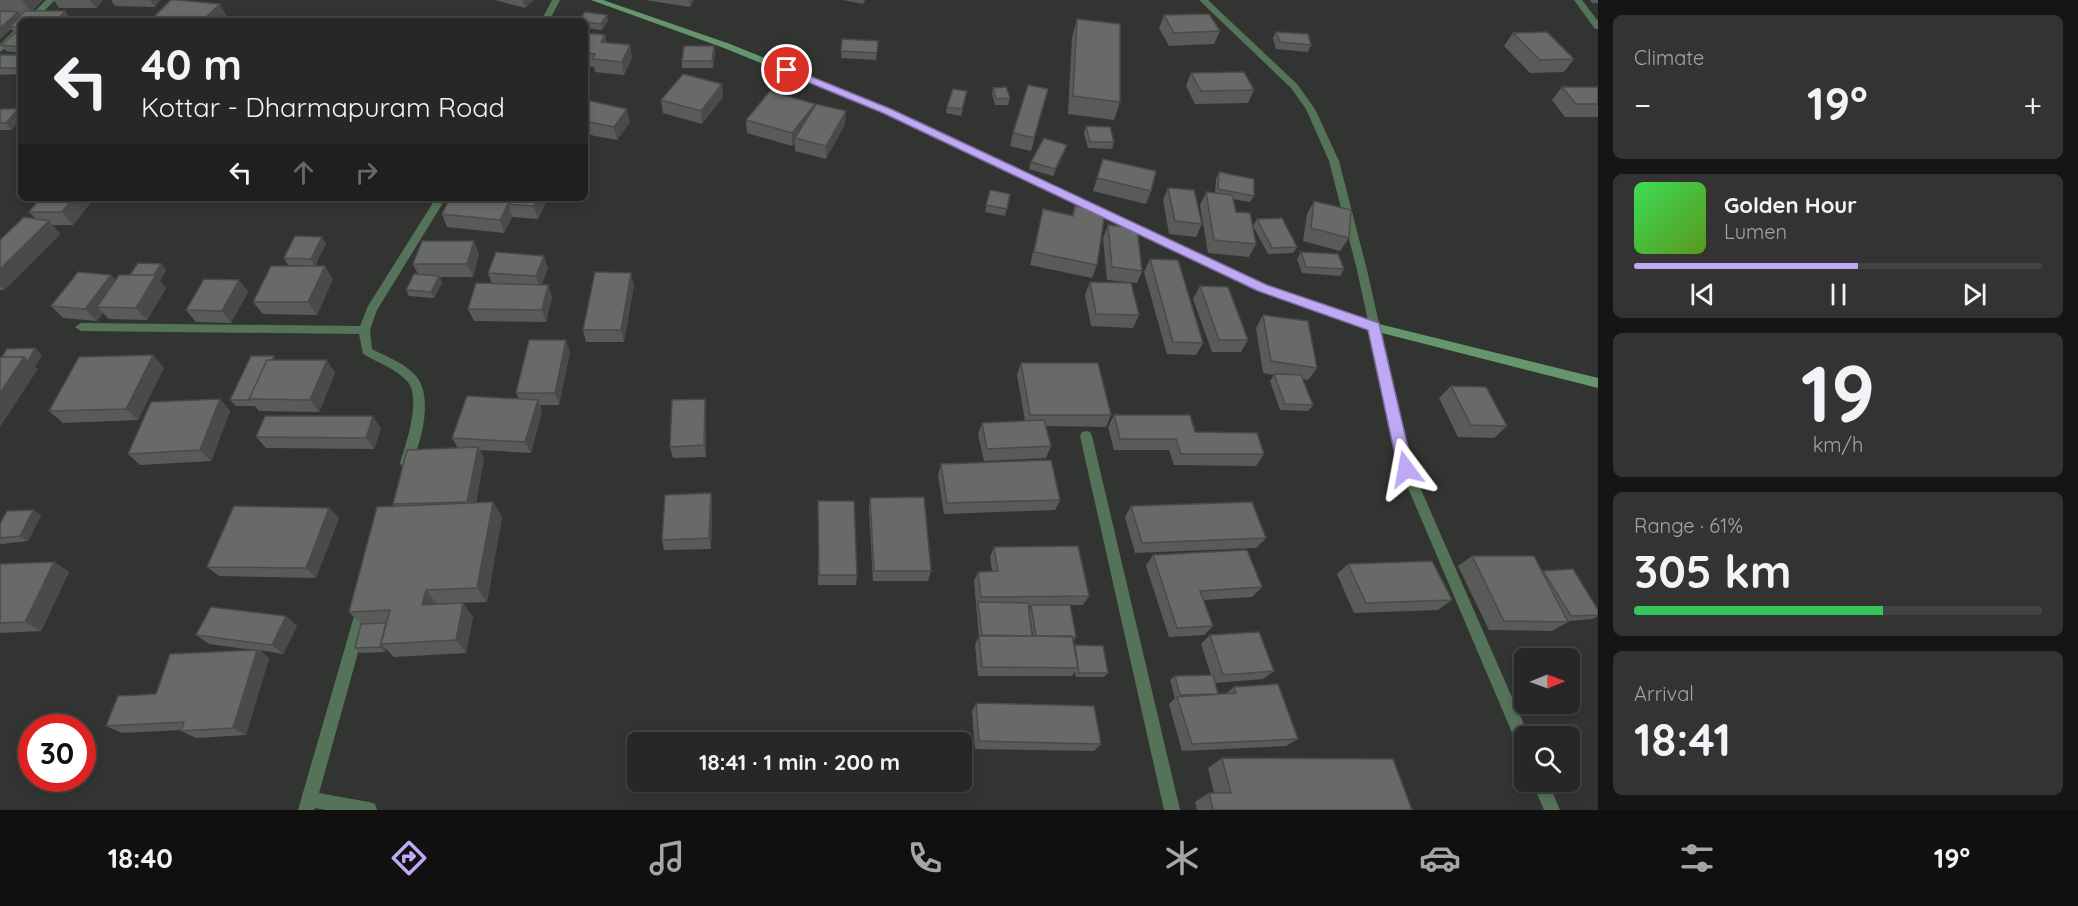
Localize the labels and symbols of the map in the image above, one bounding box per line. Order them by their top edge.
pin [761,44,812,95]
position arrow [1374,437,1438,501]
north arrow [1514,648,1580,714]
speed limit sign: 30 [18,714,96,792]

